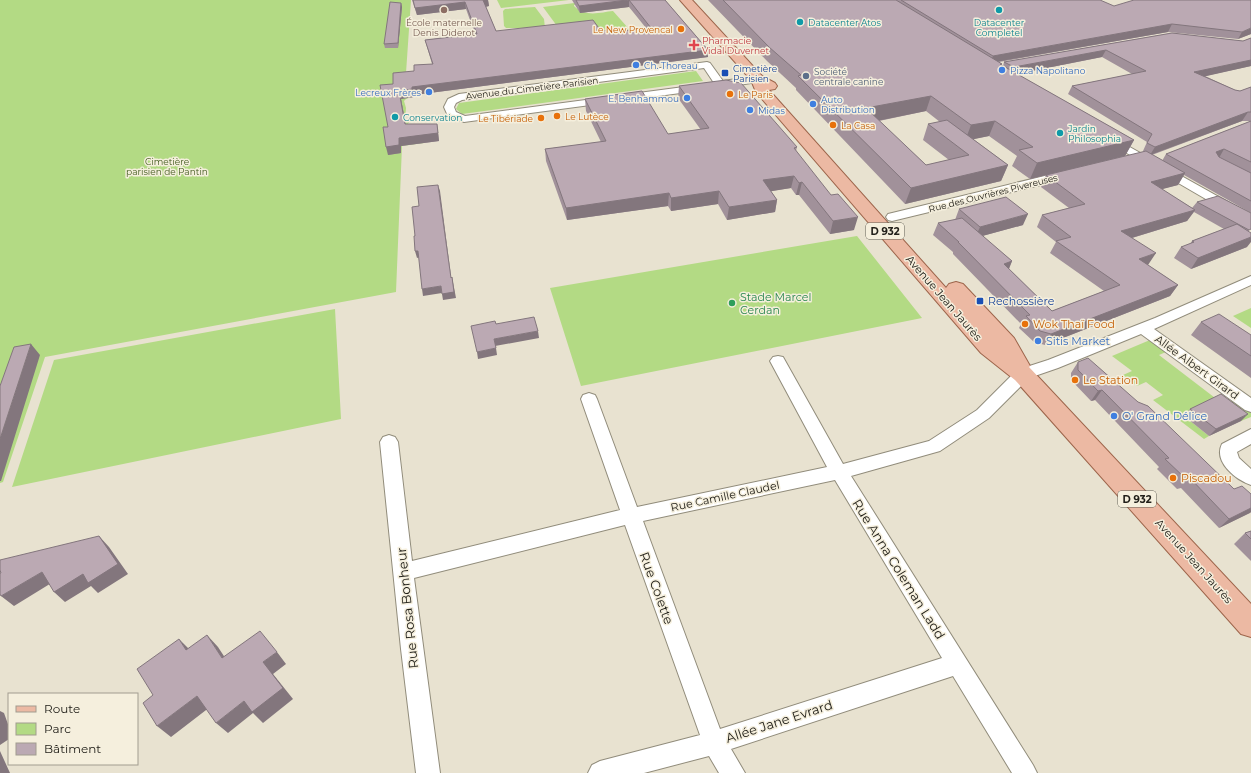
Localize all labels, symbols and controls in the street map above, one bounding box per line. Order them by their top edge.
marker: École maternelle Denis Diderot [439,5,449,15]
marker: Datacenter Completel [994,5,1004,15]
place label: École maternelle Denis Diderot [406,17,483,38]
marker: Datacenter Atos [795,17,805,27]
place label: Datacenter Atos [808,17,881,28]
place label: Datacenter Completel [974,17,1025,38]
place label: Le New Provencal [593,24,673,35]
marker: Le New Provencal [676,24,686,34]
place label: Pharmacie Vidal Duvernet [702,35,769,56]
marker: Pharmacie Vidal Duvernet [689,40,699,50]
marker: Ch. Thoreau [631,60,641,70]
place label: Ch. Thoreau [644,60,698,71]
place label: Cimetière Parisien [733,63,778,84]
marker: Pizza Napolitano [997,65,1007,75]
place label: Pizza Napolitano [1010,65,1086,76]
place label: Société centrale canine [814,66,884,87]
marker: Cimetière Parisien [720,68,730,78]
marker: Société centrale canine [801,71,811,81]
street label: Avenue du Cimetière Parisien [465,74,599,102]
place label: Lecreux Frères [355,87,422,98]
marker: Lecreux Frères [424,87,434,97]
marker: Le Paris [725,89,735,99]
place label: Le Paris [738,89,774,100]
place label: E. Benhammou [608,93,679,104]
marker: E. Benhammou [682,93,692,103]
place label: Auto Distribution [821,94,875,115]
marker: Auto Distribution [808,99,818,109]
marker: Midas [745,105,755,115]
place label: Midas [758,105,785,116]
marker: Le Lutèce [552,111,562,121]
place label: Le Lutèce [565,111,609,122]
marker: Conservation [390,112,400,122]
place label: Conservation [403,112,462,123]
place label: Le Tibériade [478,113,534,124]
marker: Le Tibériade [536,113,546,123]
marker: La Casa [828,120,838,130]
place label: La Casa [841,120,875,131]
place label: Jardin Philosophia [1067,123,1121,144]
marker: Jardin Philosophia [1055,128,1065,138]
park label: Cimetière parisien de Pantin [126,156,208,177]
street label: Rue des Ouvrières Pivereuses [927,171,1059,214]
road number: D 932 [866,223,904,239]
street label: Avenue Jean Jaurès [903,252,985,344]
place label: Stade Marcel Cerdan [740,290,811,317]
place label: Rechossière [988,294,1055,308]
marker: Rechossière [975,296,985,306]
marker: Stade Marcel Cerdan [727,298,737,308]
place label: Wok Thaï Food [1033,317,1115,331]
marker: Wok Thaï Food [1020,319,1030,329]
street label: Allée Albert Girard [1152,332,1242,402]
place label: Sitis Market [1046,334,1111,348]
marker: Sitis Market [1033,336,1043,346]
place label: Le Station [1083,373,1138,387]
marker: Le Station [1070,375,1080,385]
place label: O' Grand Délice [1122,409,1208,423]
marker: O' Grand Délice [1109,411,1119,421]
place label: Piscadou [1181,471,1232,485]
marker: Piscadou [1168,473,1178,483]
street label: Rue Camille Claudel [669,478,781,514]
road number: D 932 [1118,491,1156,507]
street label: Rue Anna Coleman Ladd [849,496,949,642]
street label: Avenue Jean Jaurès [1152,516,1236,607]
street label: Rue Rosa Bonheur [393,547,421,669]
street label: Rue Colette [637,550,678,626]
legend [8,693,138,765]
street label: Allée Jane Evrard [724,696,834,746]
text: Route [44,701,80,716]
text: Parc [44,721,71,736]
text: Bâtiment [44,741,101,756]

